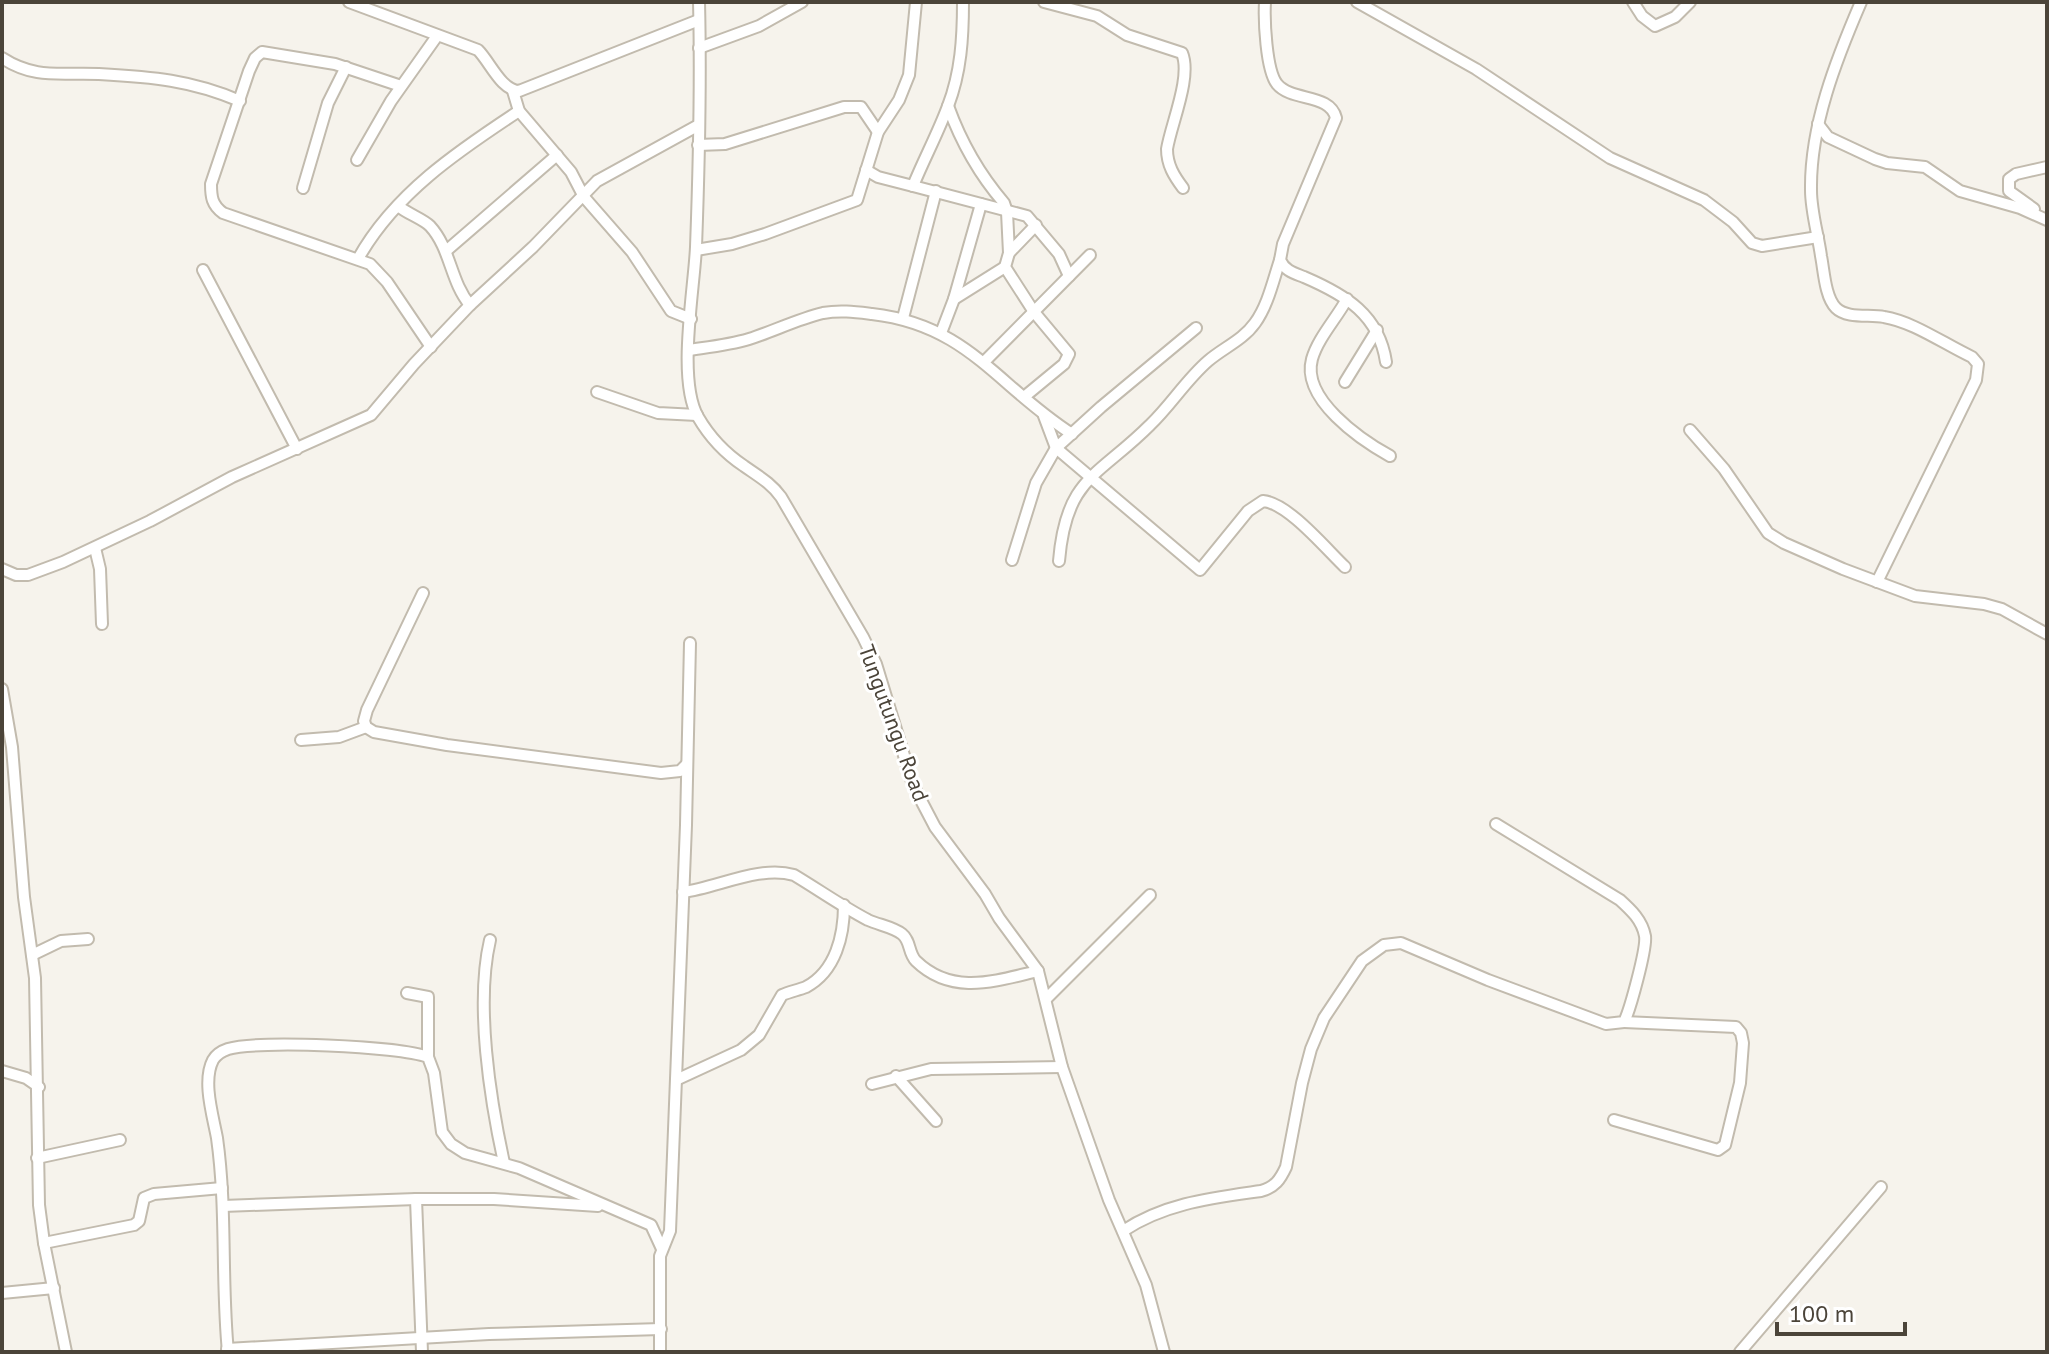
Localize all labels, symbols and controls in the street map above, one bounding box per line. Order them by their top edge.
street label: Tungutungu Road [853,641,935,805]
scale bar [1777,1286,1905,1336]
text: 100 m [1789,1298,1854,1329]

